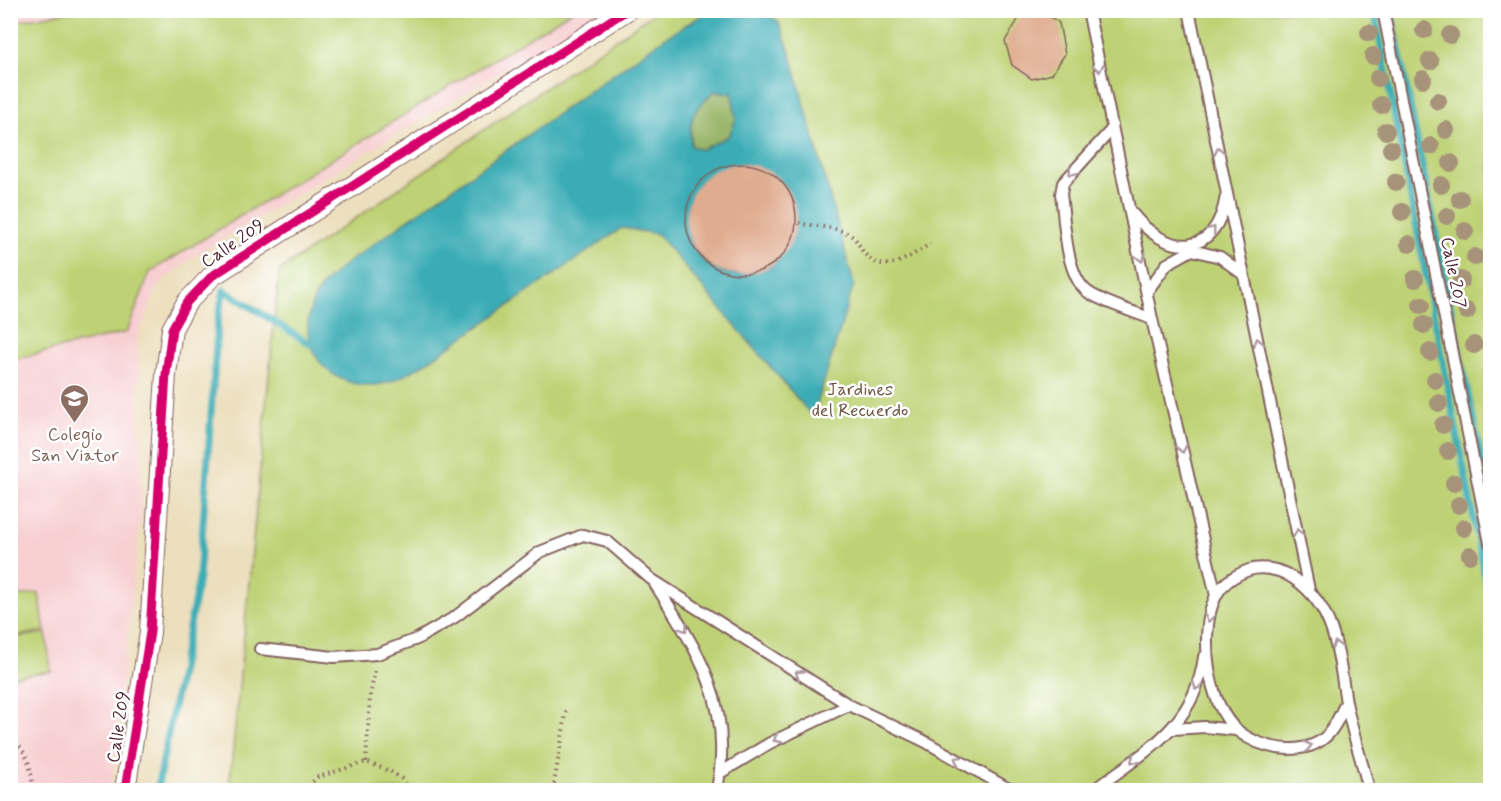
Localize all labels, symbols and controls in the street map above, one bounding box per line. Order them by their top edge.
one-way arrow [1092,63,1105,73]
one-way arrow [1213,146,1226,156]
one-way arrow [1068,165,1079,176]
street label: Calle 209 [196,214,270,274]
one-way arrow [1204,225,1215,236]
street label: Calle 207 [1434,235,1472,311]
one-way arrow [1133,253,1146,263]
one-way arrow [1253,337,1266,347]
park label: Jardines del Recuerdo [812,378,908,423]
school or university icon: Colegio San Viator [59,382,91,424]
place label: Colegio San Viator [31,423,119,468]
one-way arrow [1175,444,1188,454]
one-way arrow [1292,528,1305,538]
one-way arrow [1204,614,1216,623]
one-way arrow [676,622,688,632]
one-way arrow [1331,640,1344,650]
one-way arrow [795,669,805,681]
one-way arrow [1191,680,1204,691]
street label: Calle 209 [102,689,136,765]
one-way arrow [773,732,783,743]
one-way arrow [1303,741,1313,754]
one-way arrow [1129,752,1140,763]
one-way arrow [953,756,964,767]

